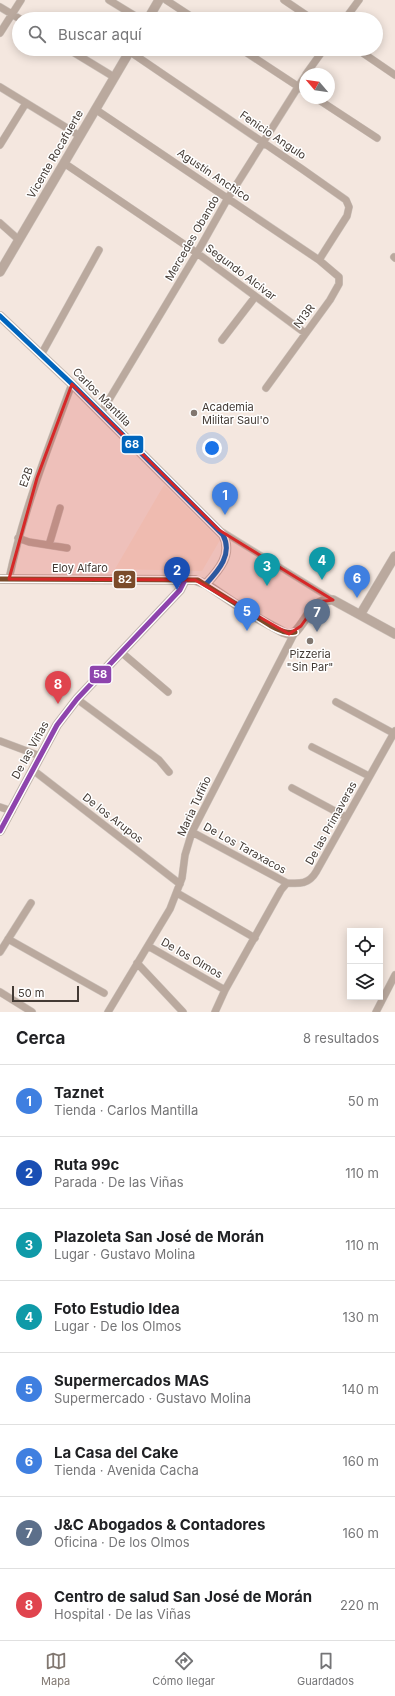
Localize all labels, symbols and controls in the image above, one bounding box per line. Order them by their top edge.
search box [12,12,383,56]
icon: search [26,23,48,45]
text: Buscar aquí [58,25,142,44]
north arrow [299,68,335,104]
street label: Vicente Rocafuerte [24,107,86,201]
street label: Fenicio Angulo [237,108,309,163]
street label: Agustín Anchico [175,145,253,205]
street label: Mercedes Obando [162,192,222,283]
street label: Segundo Alcívar [203,241,279,303]
street label: N13R [290,301,318,331]
street label: Carlos Mantilla [70,365,134,429]
place label: Academia Militar Saul'o [202,400,270,427]
marker: Academia Militar Saul'o [189,408,199,418]
line badge: 68 [121,435,144,454]
text: 68 [125,437,139,451]
your location [202,438,222,458]
street label: E2B [16,465,36,489]
pin: 1 [212,482,238,515]
pin: 4 [309,547,335,580]
pin: 3 [254,553,280,586]
pin: 2 [164,557,190,590]
street label: Eloy Alfaro [52,561,108,575]
pin: 6 [344,565,370,598]
line badge: 82 [113,570,136,589]
text: 82 [118,572,132,586]
pin: 5 [234,598,260,631]
pin: 7 [304,599,330,632]
marker: Pizzeria "Sin Par" [305,636,315,646]
place label: Pizzeria "Sin Par" [287,647,333,674]
line badge: 58 [89,665,112,684]
text: 58 [93,667,107,681]
pin: 8 [45,671,71,704]
street label: De las Viñas [8,718,52,781]
street label: Maria Tufiño [174,773,214,838]
street label: De las Primaveras [302,779,360,867]
street label: De los Arupos [80,790,146,846]
street label: De Los Taraxacos [201,819,289,877]
map controls [347,928,383,1000]
button: locate [347,928,383,964]
street label: De los Olmos [159,935,225,981]
button: layers [347,964,383,1000]
scale bar [12,984,79,1003]
text: 50 m [18,986,44,1000]
text: Cerca [16,1028,65,1048]
text: 8 resultados [303,1030,379,1046]
text: Taznet [54,1083,104,1102]
text: 1 [26,1093,32,1109]
text: 50 m [348,1093,379,1109]
text: Tienda · Carlos Mantilla [54,1102,198,1118]
text: Ruta 99c [54,1155,119,1174]
text: 2 [25,1165,33,1181]
text: 110 m [345,1165,379,1181]
text: Parada · De las Viñas [54,1174,184,1190]
text: Plazoleta San José de Morán [54,1227,264,1246]
text: 3 [25,1237,33,1253]
text: 110 m [345,1237,379,1253]
text: Lugar · Gustavo Molina [54,1246,195,1262]
text: Foto Estudio Idea [54,1299,180,1318]
text: 4 [25,1309,33,1325]
text: 130 m [342,1309,379,1325]
text: Lugar · De los Olmos [54,1318,181,1334]
text: Supermercados MAS [54,1371,209,1390]
text: 5 [25,1381,33,1397]
text: 140 m [342,1381,379,1397]
text: Supermercado · Gustavo Molina [54,1390,251,1406]
text: La Casa del Cake [54,1443,178,1462]
text: 6 [25,1453,33,1469]
text: 160 m [342,1453,379,1469]
text: Tienda · Avenida Cacha [54,1462,199,1478]
text: J&C Abogados & Contadores [54,1515,265,1534]
text: 7 [25,1525,33,1541]
text: 160 m [342,1525,379,1541]
text: Oficina · De los Olmos [54,1534,190,1550]
text: Centro de salud San José de Morán [54,1587,312,1606]
text: 8 [25,1597,33,1613]
text: 220 m [340,1597,379,1613]
text: Hospital · De las Viñas [54,1606,191,1622]
tab: Mapa [41,1650,70,1688]
tab: Cómo llegar [152,1650,215,1688]
tab: Guardados [297,1650,354,1688]

